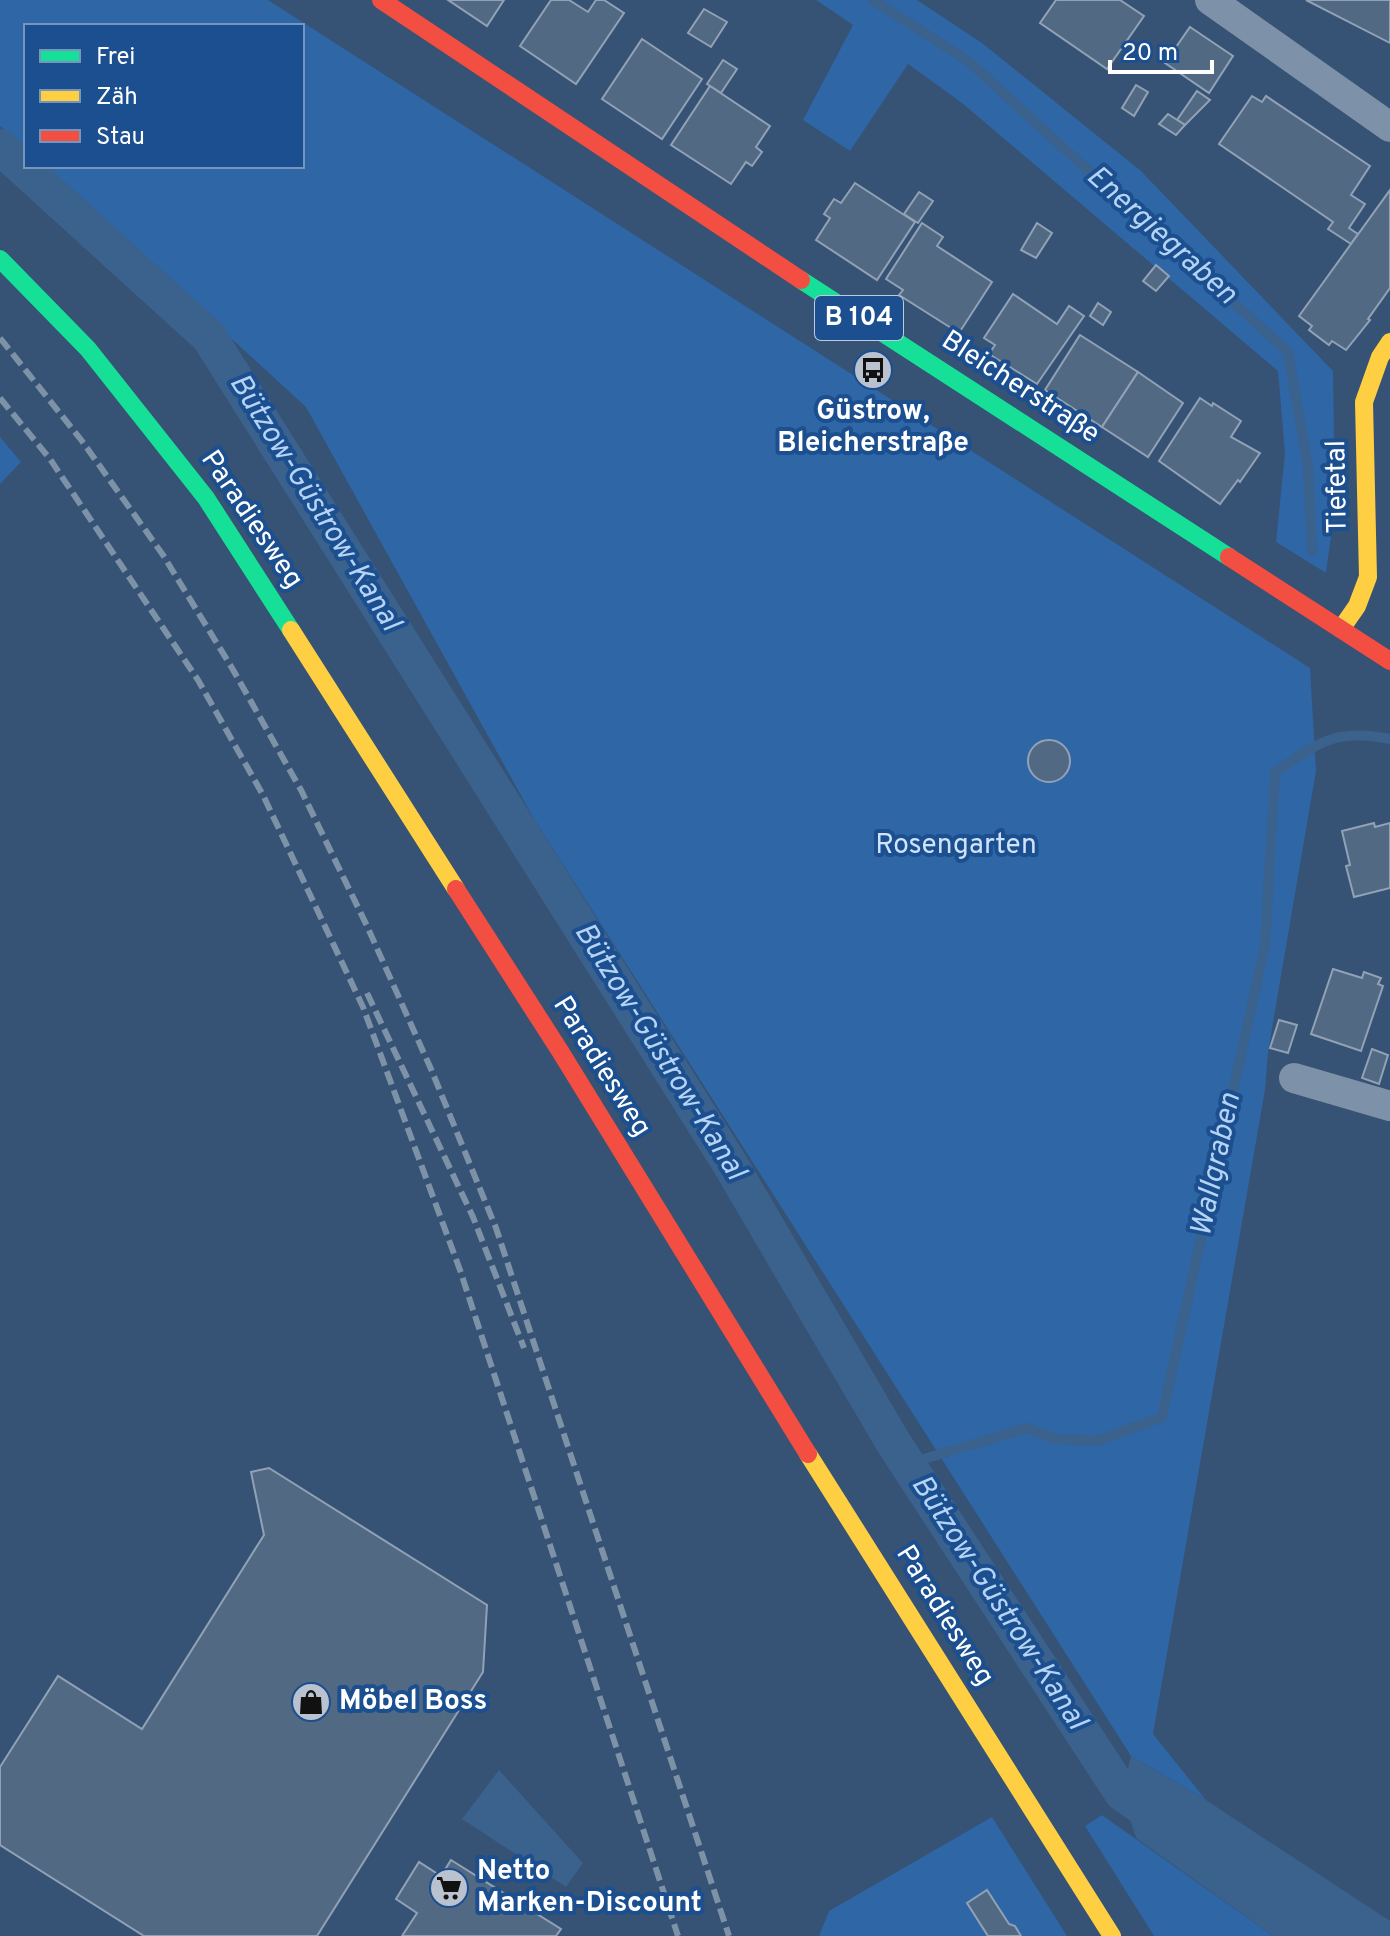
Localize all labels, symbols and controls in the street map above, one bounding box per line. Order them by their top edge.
legend [24,24,304,168]
scale bar [1110,24,1212,74]
text: 20 m [1122,39,1178,69]
text: Frei [96,43,135,73]
text: Zäh [96,83,138,113]
text: Stau [96,123,145,153]
water label: Energiegraben [1078,159,1244,313]
road number: B 104 [815,296,903,340]
street label: Bleicherstraße [934,323,1106,453]
bus stop icon: Güstrow, Bleicherstraße [852,349,894,391]
water label: Bützow-Güstrow-Kanal [220,368,409,640]
place label: Güstrow, Bleicherstraße [777,394,969,462]
street label: Tiefetal [1319,440,1357,534]
street label: Paradiesweg [192,444,310,596]
park label: Rosengarten [875,828,1037,864]
water label: Bützow-Güstrow-Kanal [565,917,754,1189]
street label: Paradiesweg [544,990,658,1144]
water label: Wallgraben [1184,1090,1250,1240]
water label: Bützow-Güstrow-Kanal [902,1469,1095,1738]
street label: Paradiesweg [887,1539,1001,1693]
shop icon: Möbel Boss [290,1681,332,1723]
place label: Möbel Boss [339,1684,487,1720]
place label: Netto Marken-Discount [477,1854,702,1922]
supermarket icon: Netto Marken-Discount [428,1867,470,1909]

